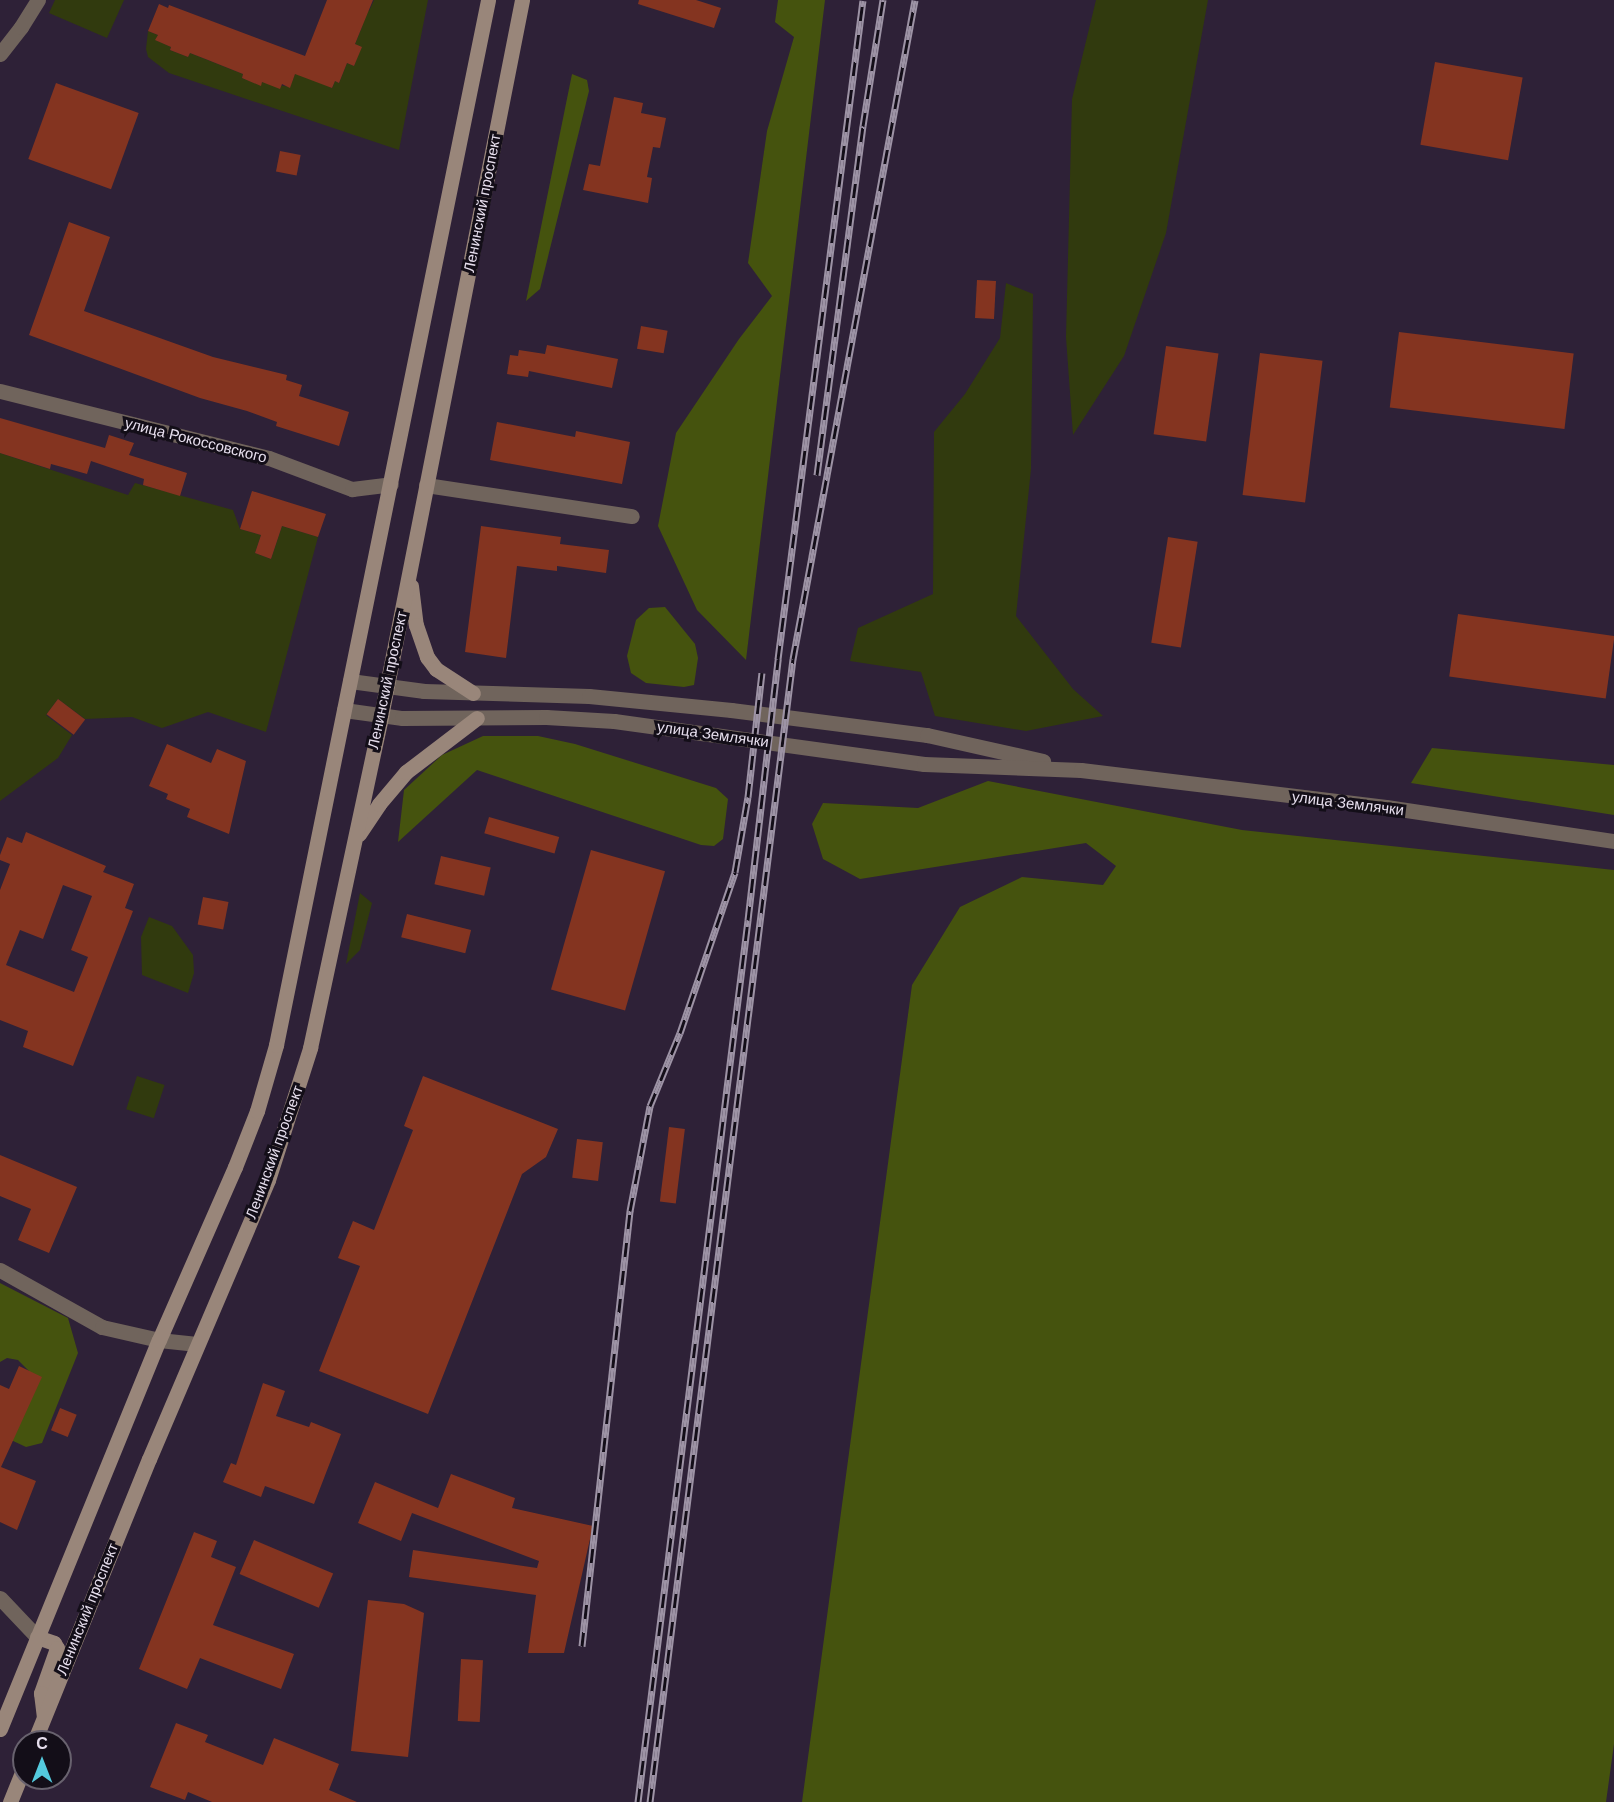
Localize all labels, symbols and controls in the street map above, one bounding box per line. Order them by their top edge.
street label: Ленинский проспект [460,132,504,274]
street label: улица Рокоссовского [123,414,269,466]
street label: Ленинский проспект [364,609,410,751]
street label: улица Землячки [656,717,770,751]
street label: улица Землячки [1291,787,1405,819]
street label: Ленинский проспект [242,1083,306,1221]
street label: Ленинский проспект [52,1540,122,1678]
north arrow [12,1730,72,1790]
text: С [36,1735,48,1752]

